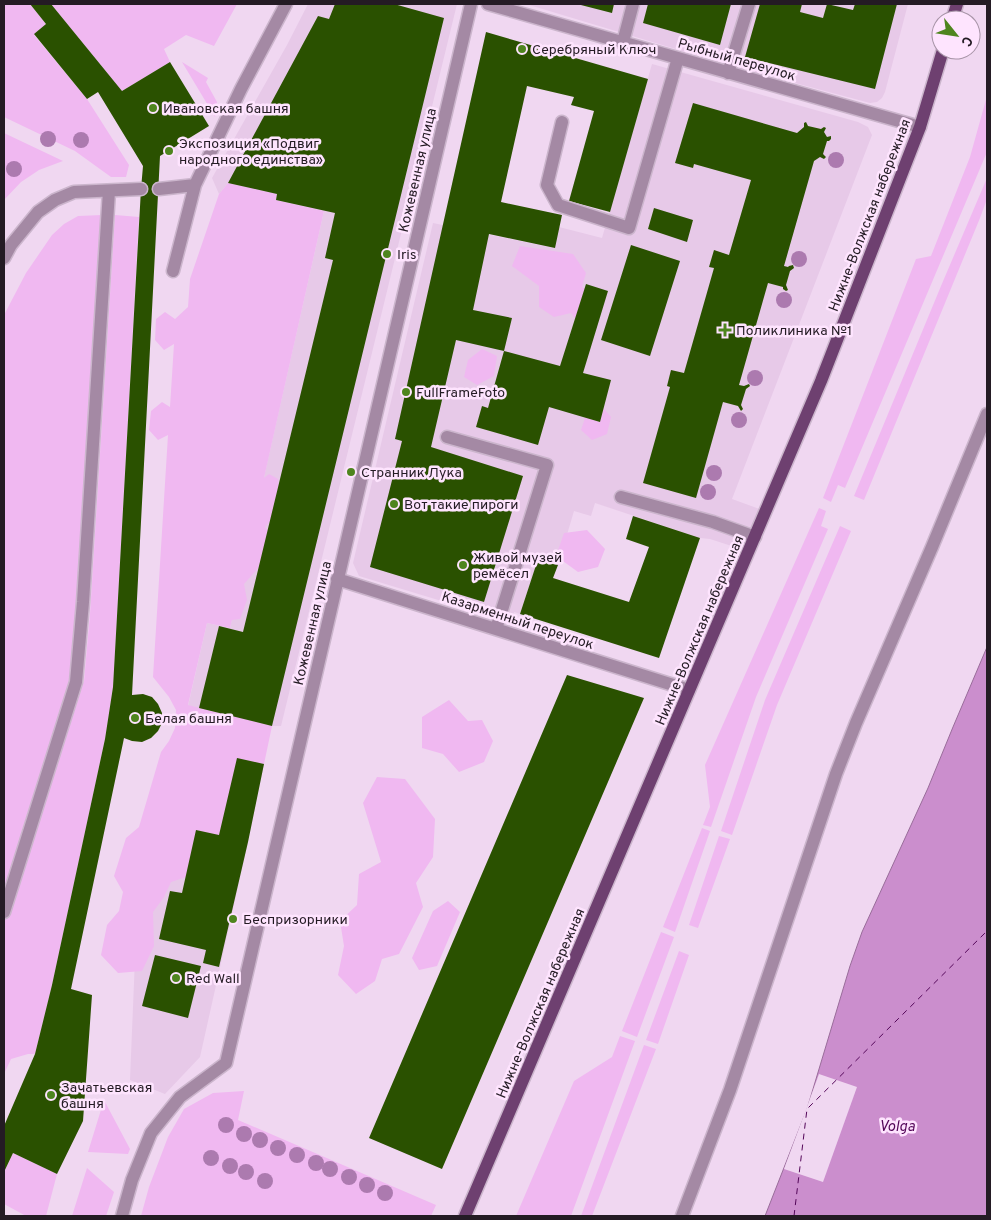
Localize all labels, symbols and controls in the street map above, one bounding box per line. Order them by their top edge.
north arrow [931,10,981,60]
text: С [956,33,976,49]
street label: Рыбный переулок [676,35,797,85]
place label: Серебряный Ключ [532,42,657,59]
marker: Серебряный Ключ [516,43,528,55]
place label: Ивановская башня [163,101,289,118]
marker: Ивановская башня [147,102,159,114]
street label: Кожевенная улица [396,107,441,234]
street label: Нижне-Волжская набережная [826,117,915,314]
place label: Экспозиция «Подвиг народного единства» [179,136,323,169]
marker: Экспозиция «Подвиг народного единства» [163,145,175,157]
place label: Iris [397,247,416,264]
marker: Iris [381,248,393,260]
marker: Поликлиника №1 [718,323,732,337]
place label: Поликлиника №1 [736,323,852,340]
place label: FullFrameFoto [416,385,505,402]
marker: FullFrameFoto [400,386,412,398]
place label: Странник Лука [361,465,462,482]
marker: Странник Лука [345,466,357,478]
place label: Вот такие пироги [404,497,518,514]
marker: Вот такие пироги [388,498,400,510]
street label: Нижне-Волжская набережная [653,533,748,728]
place label: Живой музей ремёсел [473,550,562,583]
marker: Живой музей ремёсел [457,559,469,571]
street label: Кожевенная улица [291,560,336,687]
street label: Казарменный переулок [439,589,596,654]
place label: Белая башня [145,711,232,728]
marker: Белая башня [129,712,141,724]
street label: Нижне-Волжская набережная [494,906,589,1101]
place label: Беспризорники [243,912,348,929]
marker: Беспризорники [227,913,239,925]
place label: Red Wall [186,971,240,988]
marker: Red Wall [170,972,182,984]
place label: Зачатьевская башня [61,1080,152,1113]
marker: Зачатьевская башня [45,1089,57,1101]
water label: Volga [879,1118,915,1137]

